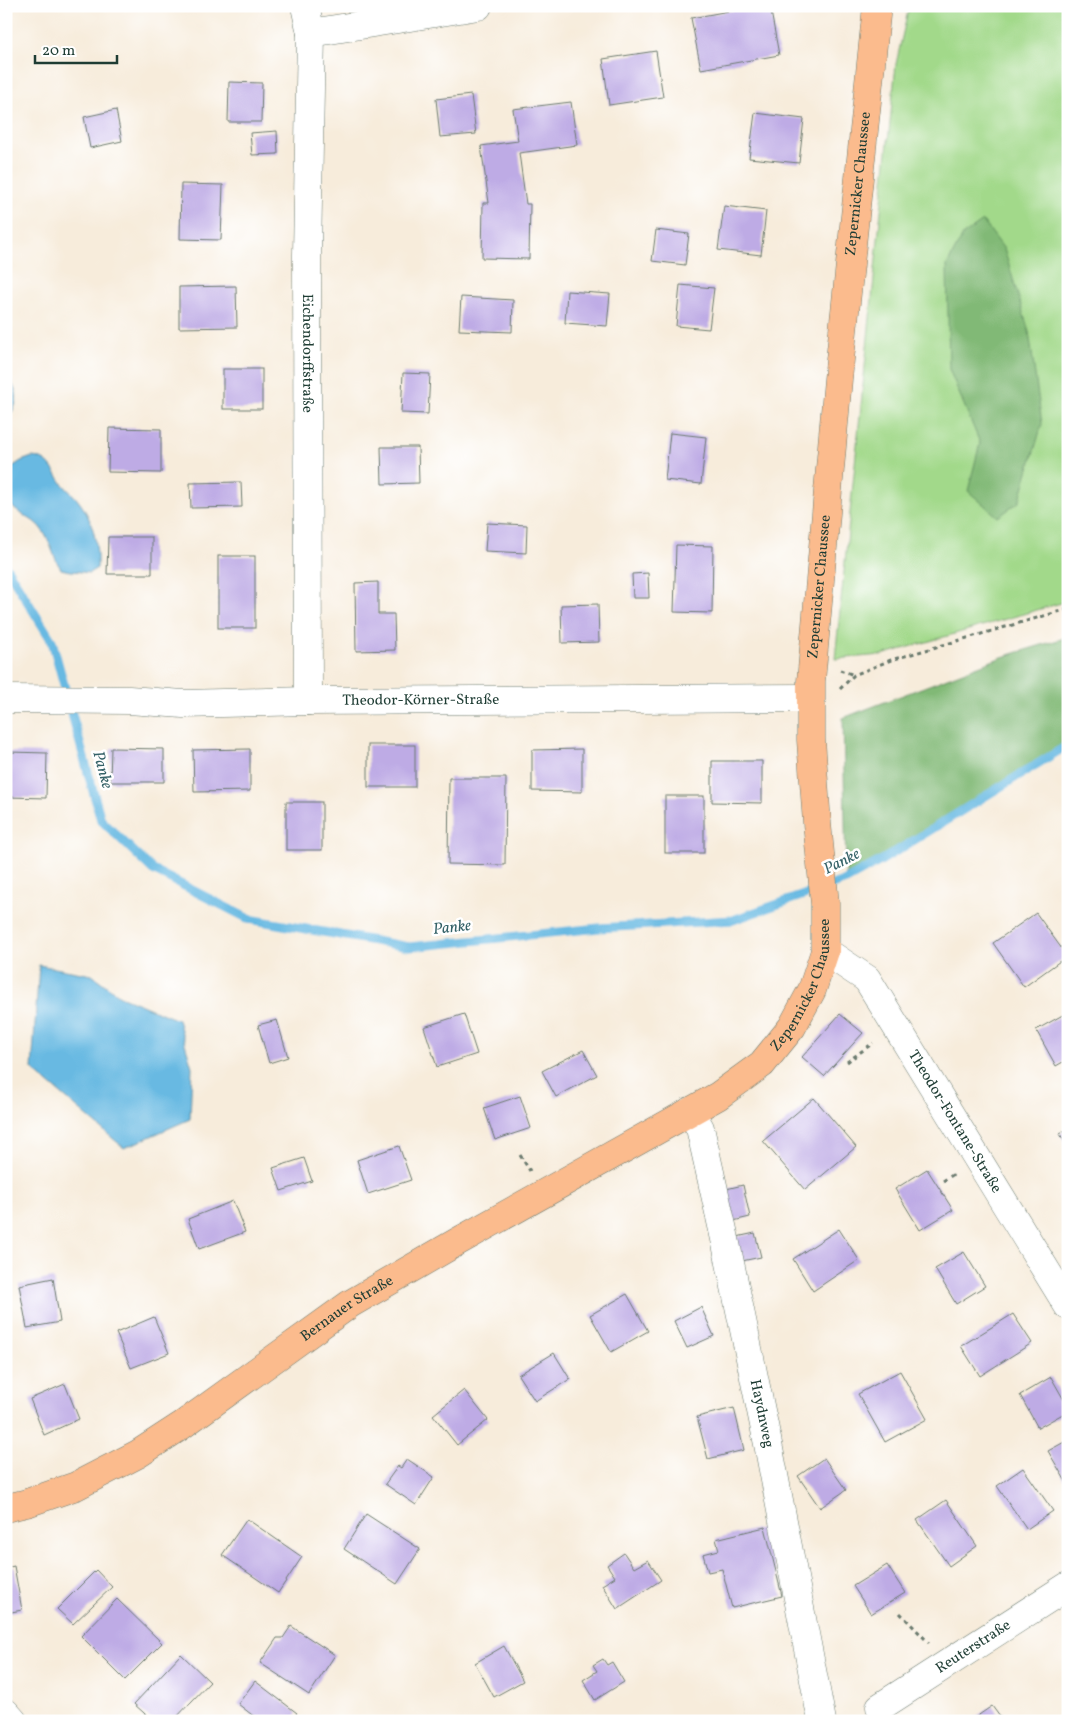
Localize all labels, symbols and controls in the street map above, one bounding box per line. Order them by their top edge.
scale bar [35,32,118,64]
text: 20 m [42,41,75,62]
street label: Zepernicker Chaussee [840,111,876,257]
street label: Eichendorffstraße [297,294,318,413]
street label: Zepernicker Chaussee [803,514,836,660]
street label: Theodor-Körner-Straße [342,689,499,711]
water label: Panke [86,749,118,791]
water label: Panke [820,843,864,880]
water label: Panke [432,915,472,941]
street label: Zepernicker Chaussee [766,919,836,1056]
street label: Theodor-Fontane-Straße [903,1046,1007,1197]
street label: Bernauer Straße [296,1270,398,1347]
street label: Haydnweg [744,1378,779,1450]
street label: Reuterstraße [932,1615,1015,1679]

